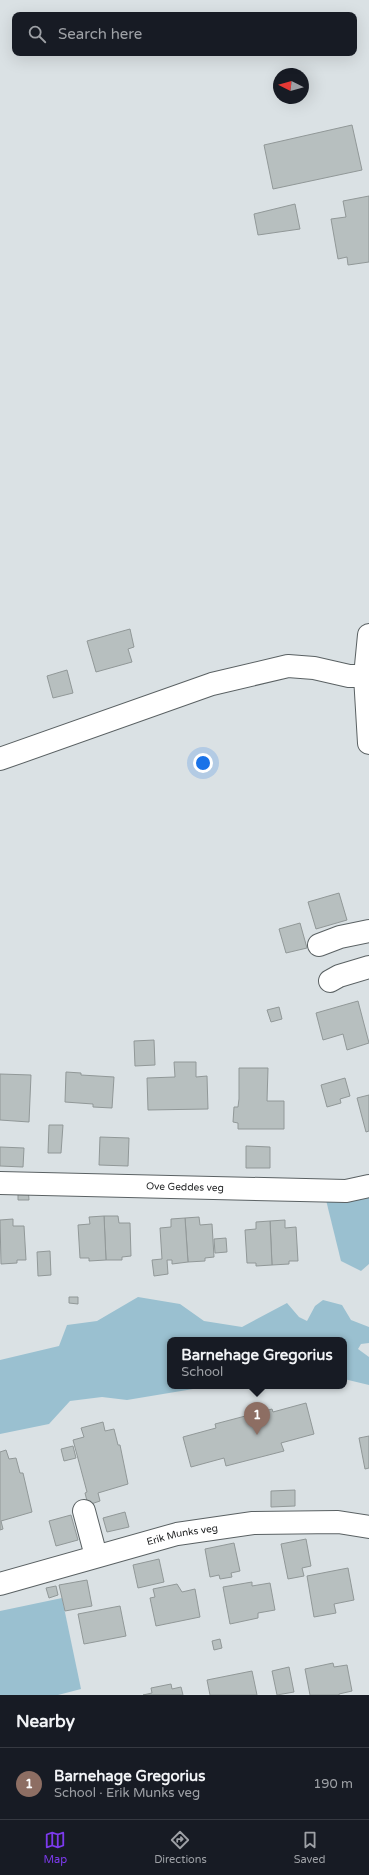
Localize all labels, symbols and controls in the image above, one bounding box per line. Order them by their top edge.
search box [12,12,357,56]
icon: search [26,23,48,45]
text: Search here [58,25,142,43]
north arrow [273,68,309,104]
your location [193,753,213,773]
street label: Ove Geddes veg [146,1180,224,1194]
popup [167,1337,347,1389]
text: Barnehage Gregorius [181,1346,333,1364]
text: School [181,1364,223,1380]
pin: 1 [244,1402,270,1435]
street label: Erik Munks veg [145,1522,219,1548]
text: Nearby [16,1711,75,1732]
text: Barnehage Gregorius [54,1767,205,1785]
text: 1 [25,1776,33,1792]
text: 190 m [313,1776,353,1792]
text: School · Erik Munks veg [54,1785,200,1801]
tab: Map [43,1829,67,1866]
tab: Directions [154,1829,207,1866]
tab: Saved [294,1829,326,1866]

